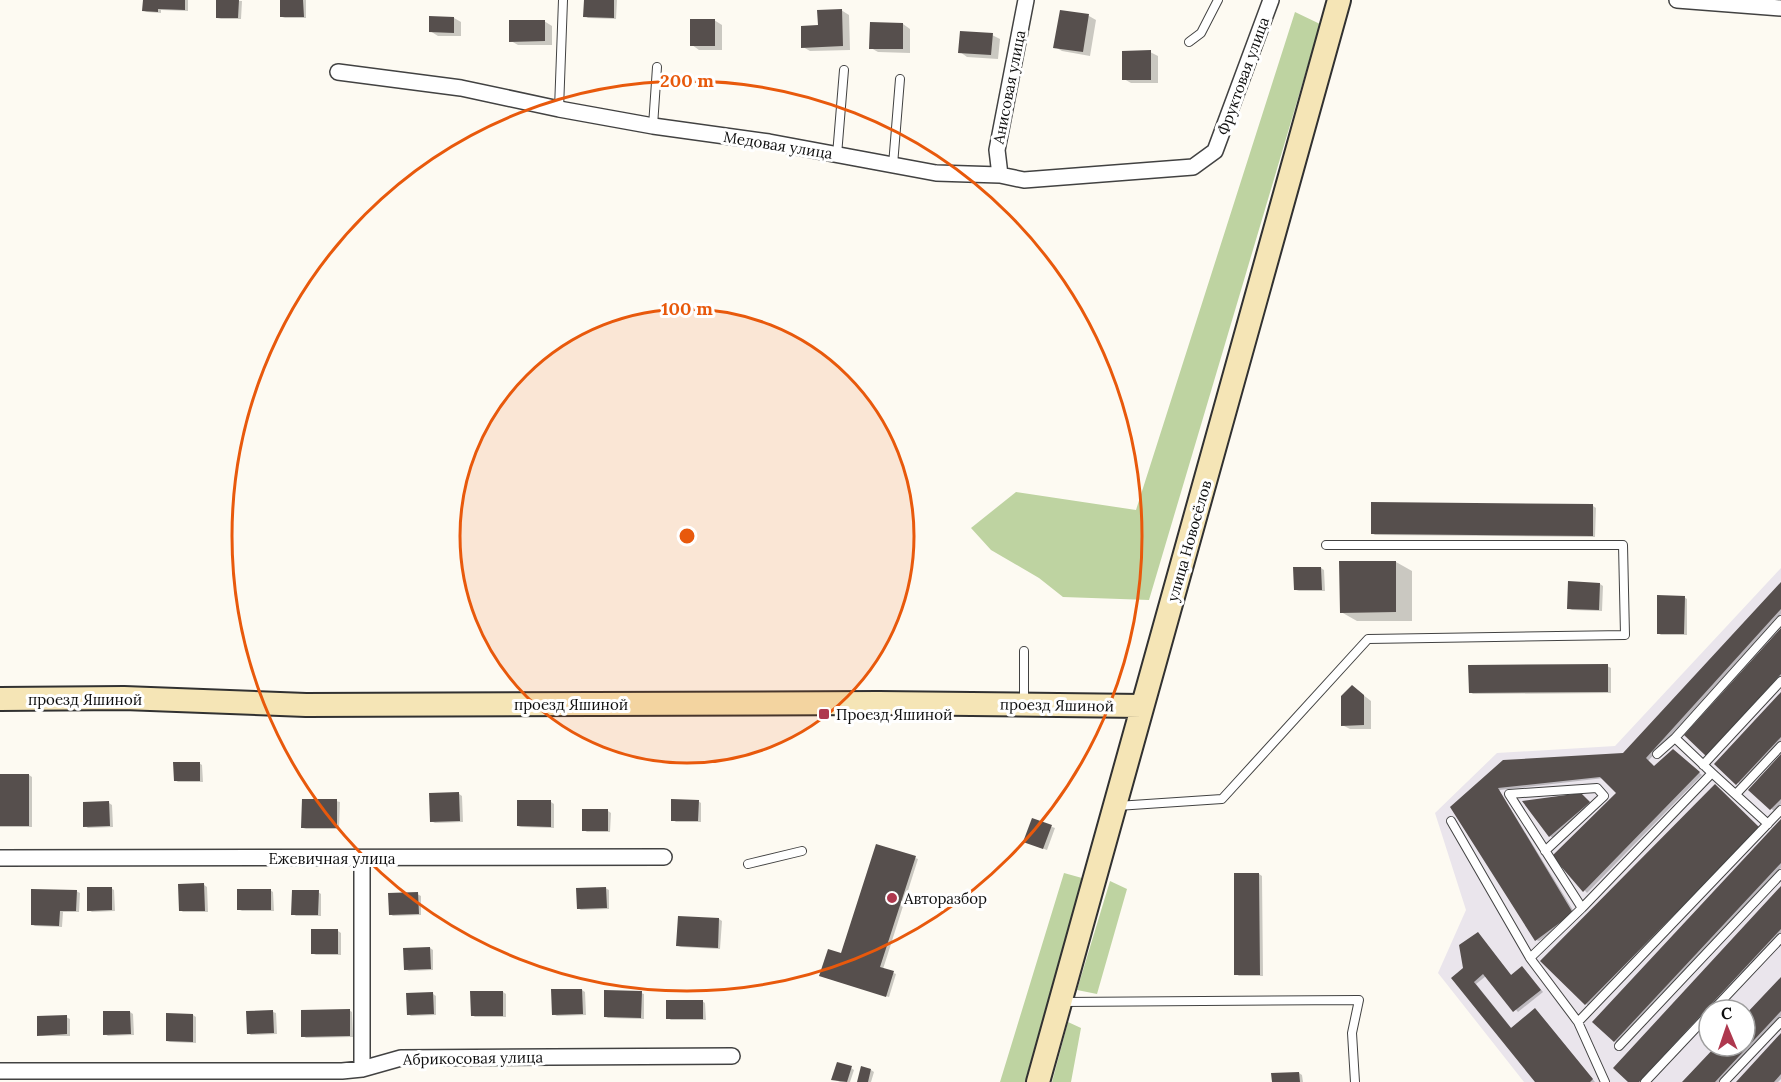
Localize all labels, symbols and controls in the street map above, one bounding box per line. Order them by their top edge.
street label: Фруктовая улица [1213,14,1273,138]
street label: Анисовая улица [988,28,1029,147]
text: 200 m [660,69,714,92]
street label: Медовая улица [722,127,834,163]
text: 100 m [661,297,713,320]
street label: улица Новосёлов [1163,478,1215,604]
centre of rings [677,526,697,546]
street label: проезд Яшиной [28,690,142,709]
street label: проезд Яшиной [514,695,628,714]
street label: проезд Яшиной [1000,695,1114,715]
place label: Проезд Яшиной [836,705,952,724]
marker: Проезд Яшиной [817,707,831,721]
street label: Ежевичная улица [269,849,396,868]
place label: Авторазбор [903,889,987,908]
marker: Авторазбор [885,891,899,905]
north arrow [1697,998,1757,1058]
text: С [1721,1003,1732,1023]
street label: Абрикосовая улица [402,1047,543,1069]

